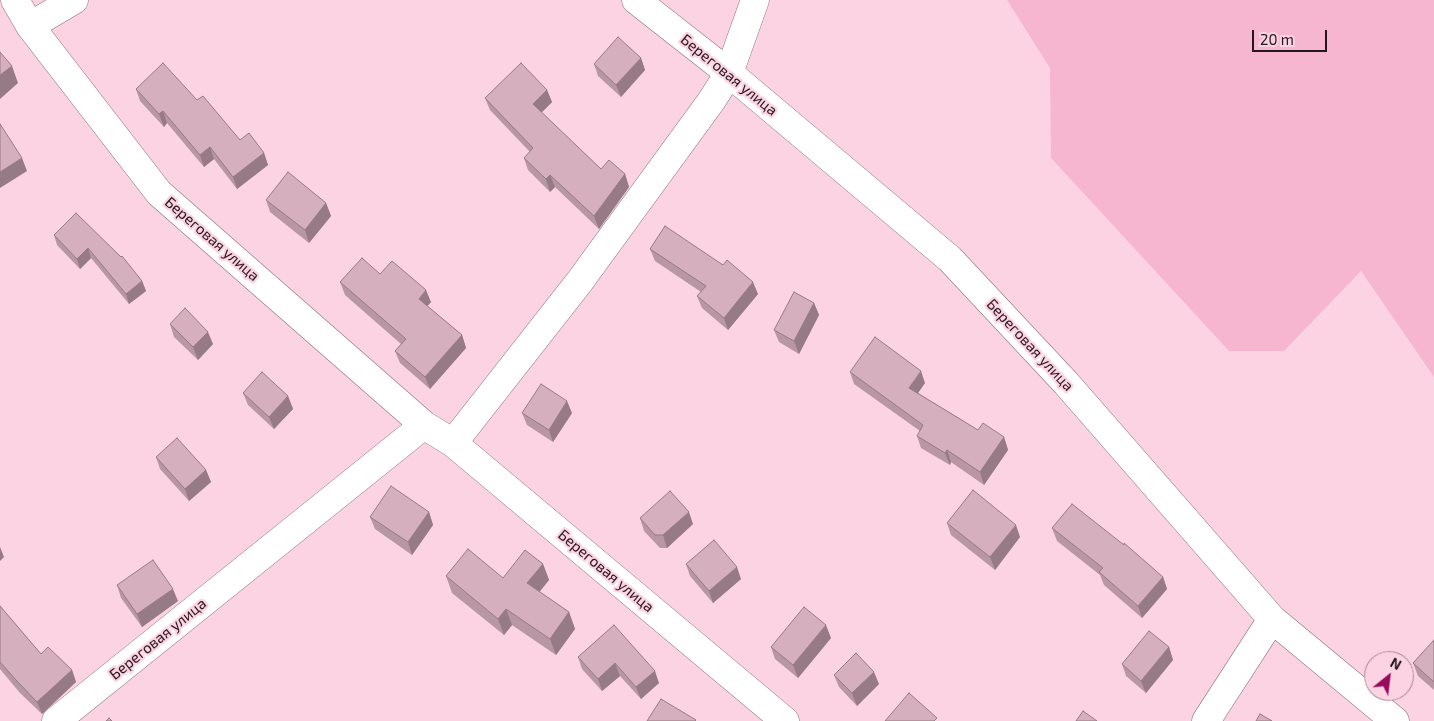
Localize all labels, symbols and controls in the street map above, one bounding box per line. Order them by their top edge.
scale bar [1254,20,1329,52]
street label: Береговая улица [677,30,781,120]
text: 20 m [1260,30,1294,48]
street label: Береговая улица [161,193,263,285]
street label: Береговая улица [983,295,1077,395]
street label: Береговая улица [555,526,657,616]
street label: Береговая улица [106,594,210,684]
north arrow [1364,651,1414,701]
text: N [1387,653,1405,673]

